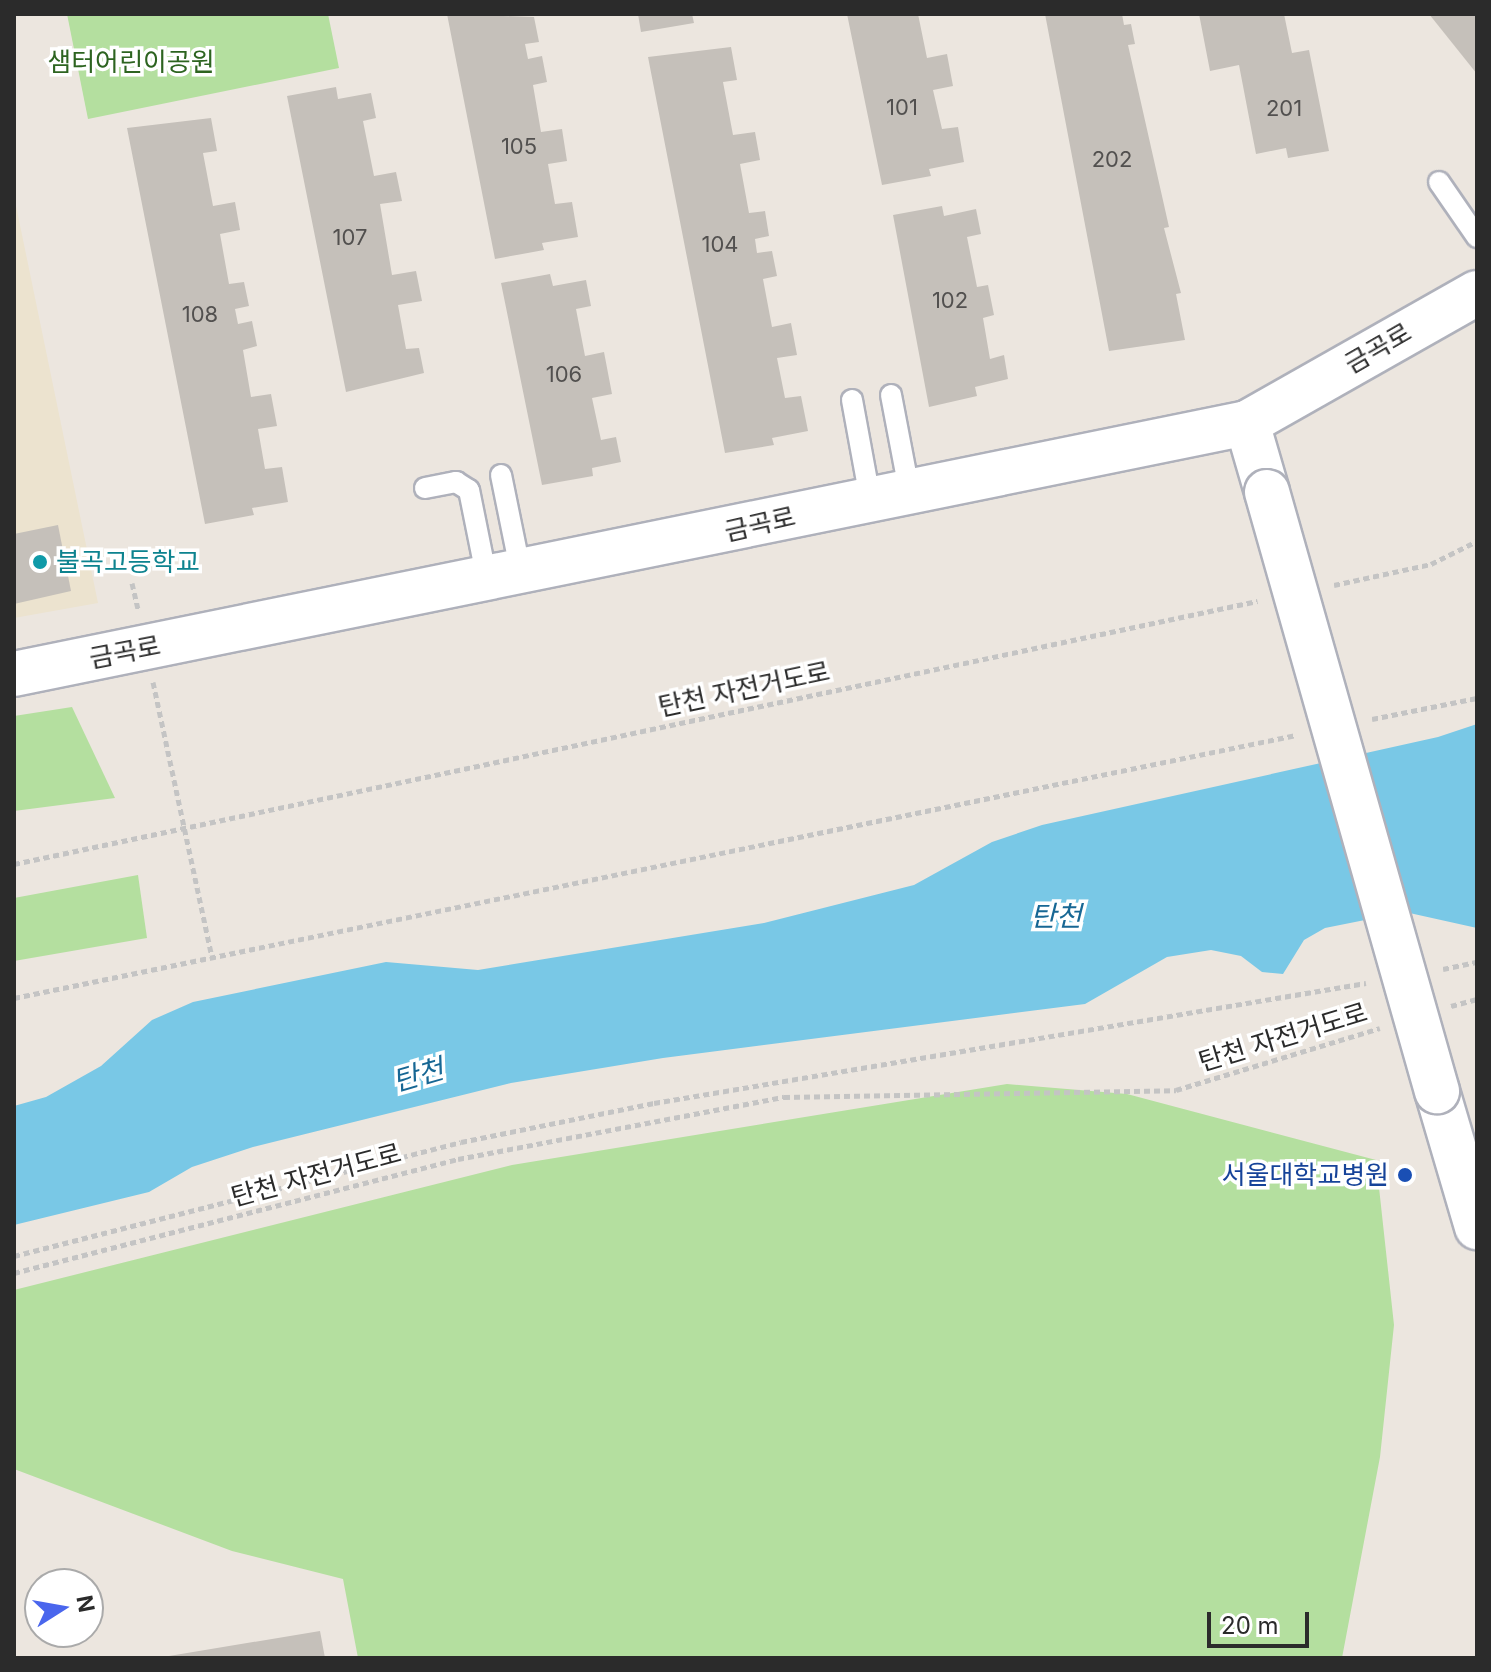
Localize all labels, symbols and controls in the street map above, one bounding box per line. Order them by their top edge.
park label: 샘터어린이공원 [47,46,215,78]
house number: 101 [886,95,918,121]
house number: 201 [1266,96,1302,122]
house number: 105 [501,134,537,160]
house number: 202 [1092,147,1132,173]
house number: 107 [333,225,367,251]
house number: 104 [701,232,739,258]
house number: 102 [932,288,968,314]
house number: 108 [182,302,218,328]
street label: 금곡로 [1339,317,1417,379]
house number: 106 [546,362,582,388]
street label: 금곡로 [722,501,798,547]
place label: 불곡고등학교 [56,546,200,578]
marker: 불곡고등학교 [31,553,49,571]
street label: 금곡로 [87,630,163,674]
street label: 탄천 자전거도로 [655,656,833,722]
water label: 탄천 [1030,899,1082,933]
street label: 탄천 자전거도로 [1195,997,1371,1077]
water label: 탄천 [389,1052,447,1098]
street label: 탄천 자전거도로 [228,1137,404,1213]
place label: 서울대학교병원 [1222,1159,1389,1191]
marker: 서울대학교병원 [1396,1166,1414,1184]
north arrow [24,1568,104,1648]
text: N [71,1593,100,1615]
scale bar [1211,1596,1313,1646]
text: 20 m [1221,1611,1279,1640]

